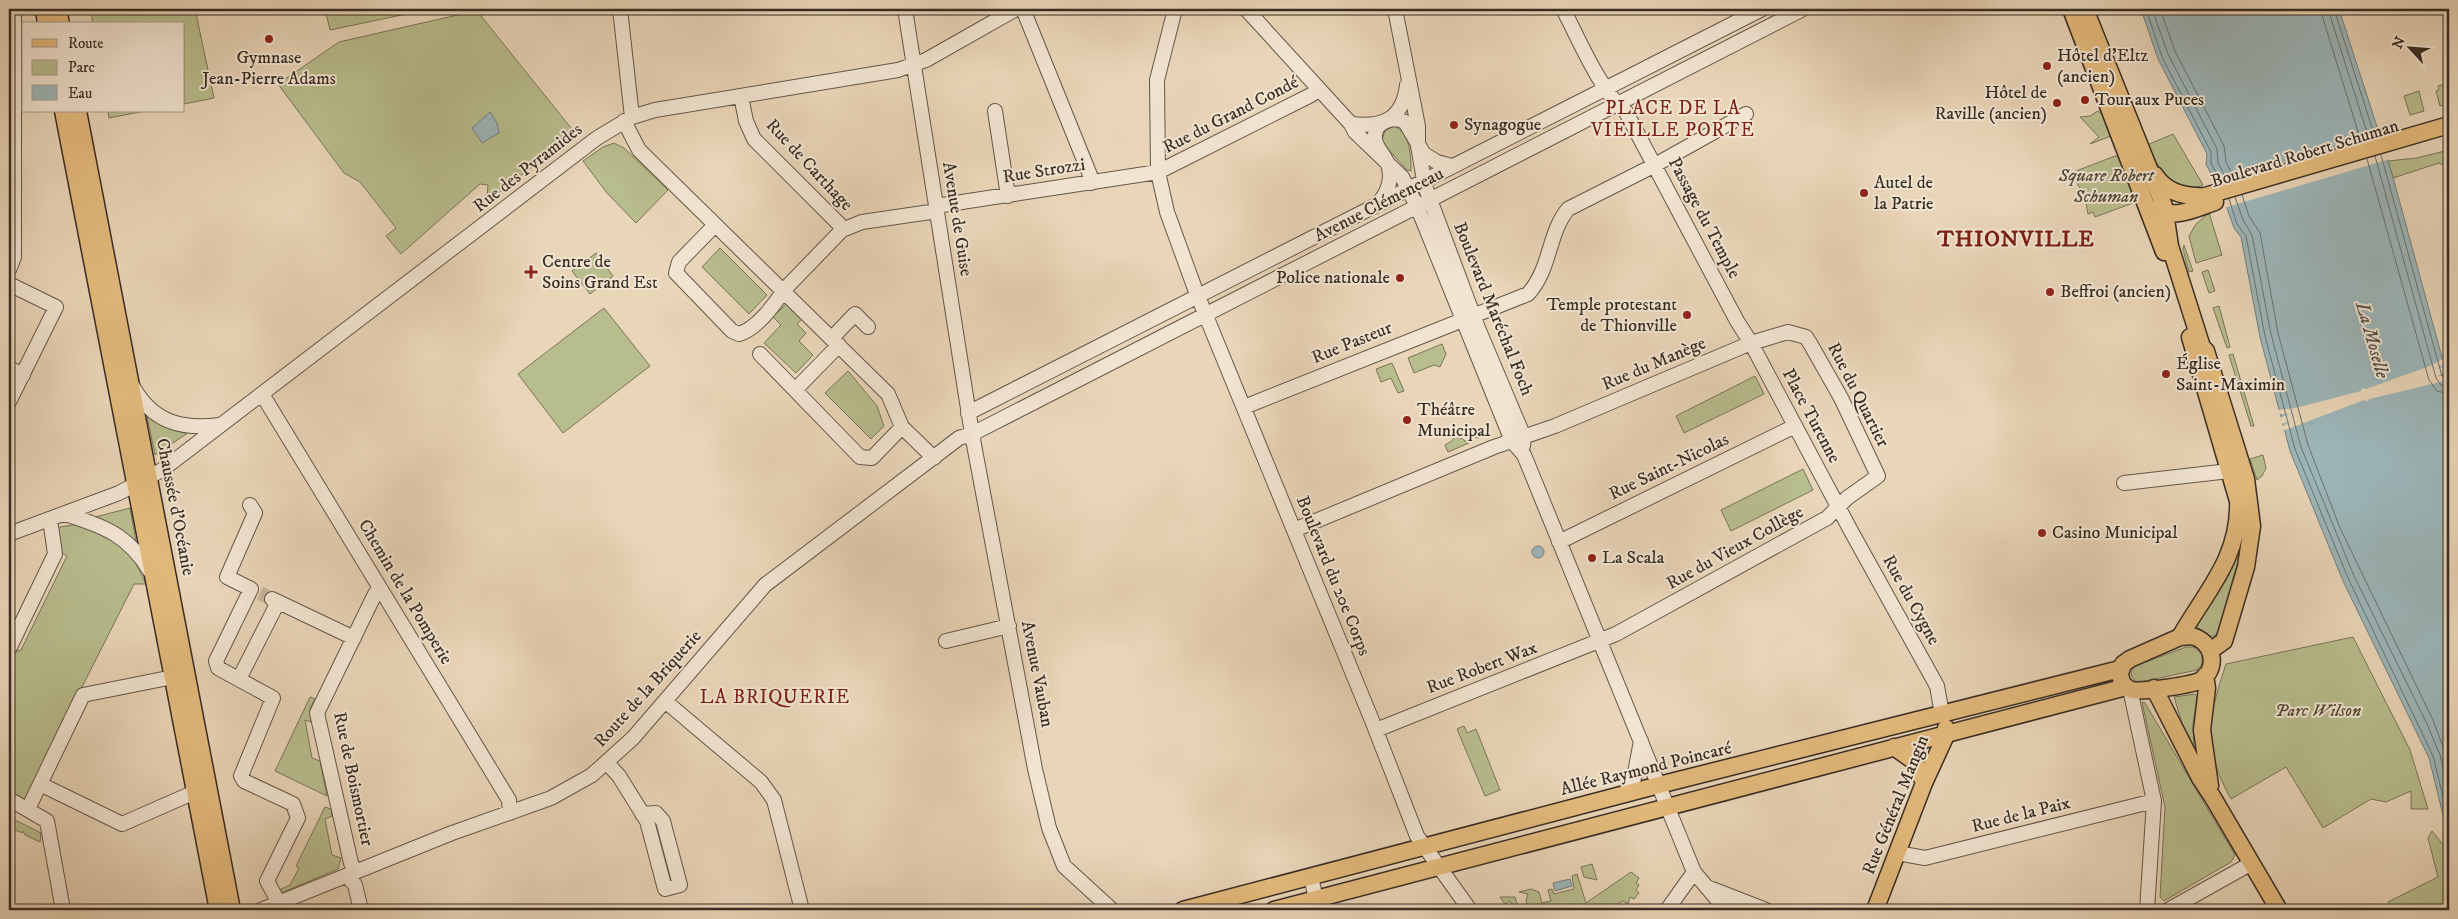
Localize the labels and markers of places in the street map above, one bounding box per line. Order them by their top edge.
marker: Gymnase Jean-Pierre Adams [263,33,275,45]
place label: Hôtel d'Eltz (ancien) [2057,45,2149,88]
place label: Gymnase Jean-Pierre Adams [200,47,336,90]
marker: Hôtel d'Eltz (ancien) [2041,60,2053,72]
place label: Hôtel de Raville (ancien) [1935,82,2047,125]
place label: Tour aux Puces [2095,89,2204,111]
marker: Tour aux Puces [2079,94,2091,106]
marker: Hôtel de Raville (ancien) [2051,97,2063,109]
place label: Synagogue [1464,114,1541,136]
marker: Synagogue [1448,119,1460,131]
place label: Autel de la Patrie [1874,172,1934,215]
marker: Autel de la Patrie [1858,187,1870,199]
place label: Centre de Soins Grand Est [542,251,658,294]
marker: Centre de Soins Grand Est [524,265,538,279]
place label: Police nationale [1276,267,1390,289]
marker: Police nationale [1394,272,1406,284]
place label: Beffroi (ancien) [2060,281,2171,303]
marker: Beffroi (ancien) [2044,286,2056,298]
place label: Temple protestant de Thionville [1546,294,1677,337]
marker: Temple protestant de Thionville [1681,309,1693,321]
place label: Église Saint-Maximin [2176,353,2286,396]
marker: Église Saint-Maximin [2160,368,2172,380]
place label: Théâtre Municipal [1417,399,1491,442]
marker: Théâtre Municipal [1401,414,1413,426]
place label: Casino Municipal [2052,522,2178,544]
marker: Casino Municipal [2036,527,2048,539]
place label: La Scala [1602,547,1665,569]
marker: La Scala [1586,552,1598,564]

